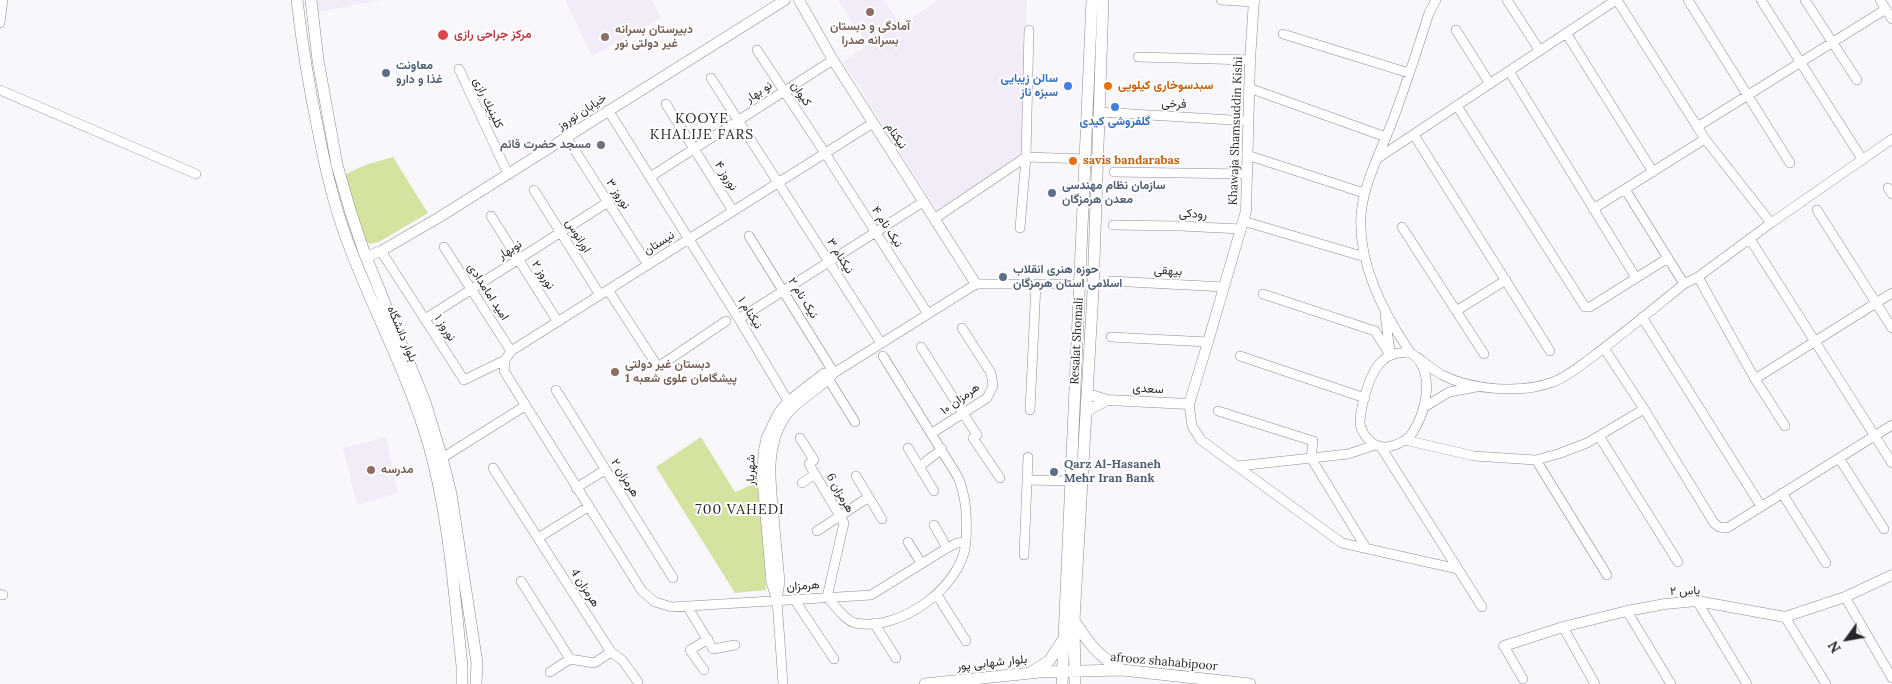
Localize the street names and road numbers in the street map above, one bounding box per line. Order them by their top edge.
street label: Khawaja Shamsuddin Kishi [1226,56,1246,206]
street label: كلينيك رازی [470,75,506,131]
street label: نو بهار [743,78,775,106]
street label: کیوان [788,79,814,109]
street label: خیابان نوروز [555,91,609,133]
street label: فرخی [1161,96,1187,112]
street label: نیکنام [882,120,910,152]
street label: نوروز ۴ [711,159,741,193]
street label: نوروز ۳ [603,176,633,212]
street label: نیک نام ۴ [868,204,906,250]
street label: رودکی [1179,206,1207,222]
street label: اورانوس [562,216,594,256]
street label: نیستان [641,228,677,258]
street label: نیکنام ۳ [823,236,857,276]
street label: نوبهار [495,237,525,263]
street label: نوروز ۲ [528,258,558,292]
street label: امید امامدادی [464,261,512,323]
street label: بیهقی [1154,263,1182,279]
street label: نیک نام ۲ [785,275,821,321]
street label: نیکنام ۱ [735,294,765,332]
street label: Resalat Shomali [1068,297,1086,385]
street label: بلوار دانشگاه [384,304,420,364]
street label: نوروز ۱ [431,312,459,344]
street label: هرمزان ۱۰ [938,380,982,418]
street label: سعدی [1132,381,1164,397]
street label: شهریار [744,454,758,486]
street label: هرمزان ۲ [608,456,642,500]
street label: هرمزان 6 [823,471,857,515]
street label: هرمزان 4 [567,566,603,610]
street label: هرمزان [786,578,820,594]
street label: یاس ۲ [1670,583,1700,599]
street label: afrooz shahabipoor [1110,650,1218,674]
street label: بلوار شهابی پور [956,652,1028,674]

